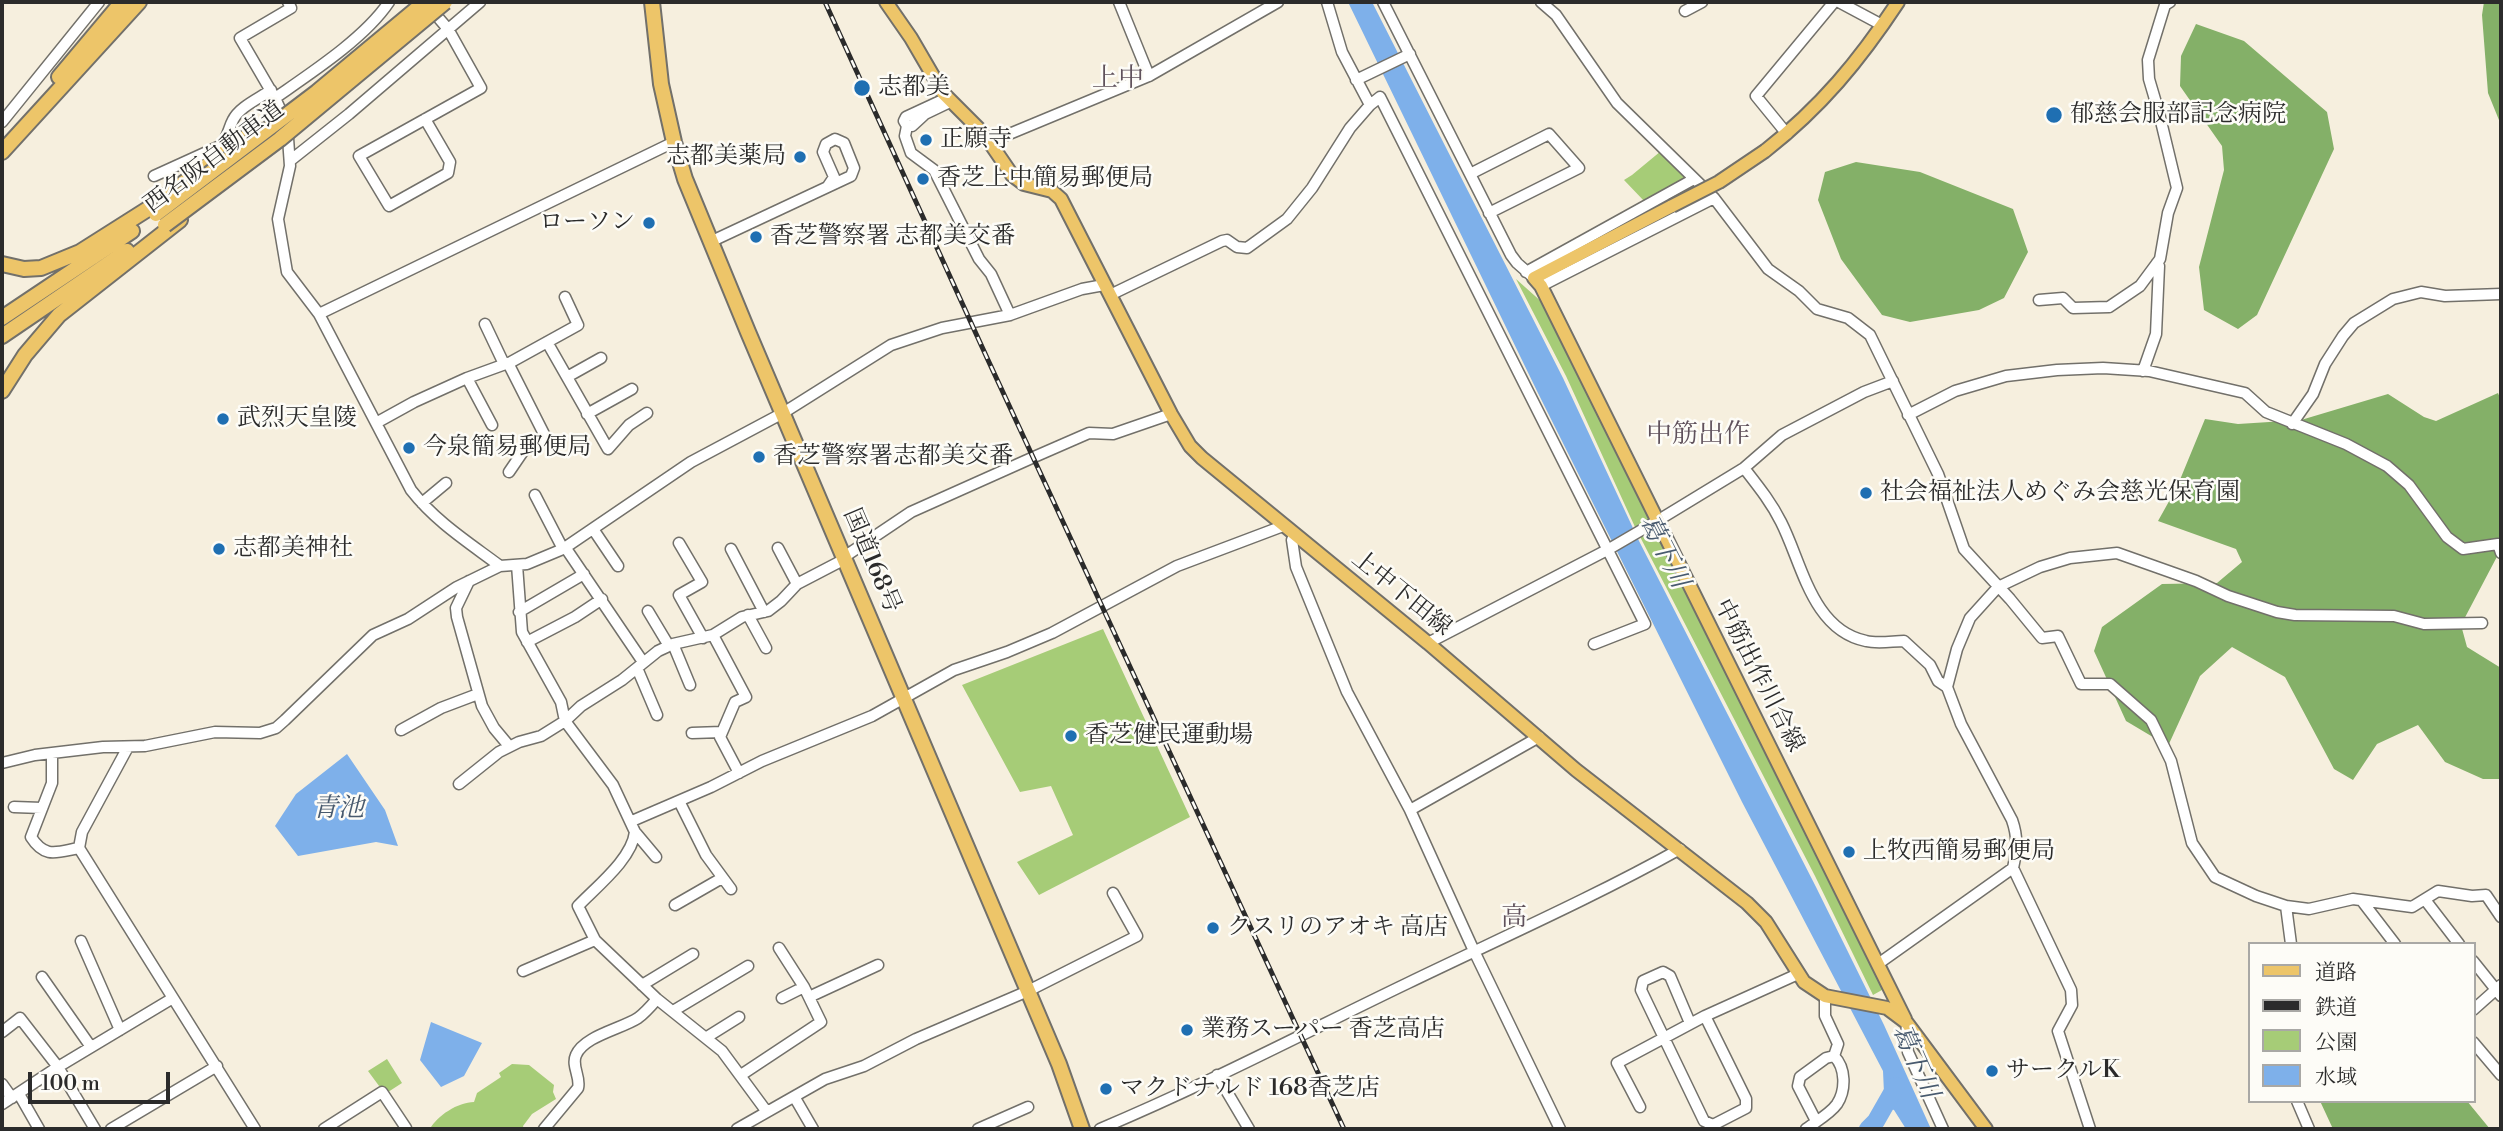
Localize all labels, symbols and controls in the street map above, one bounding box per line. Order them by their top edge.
district label: 上中 [1092,64,1144,96]
place label: 志都美 [878,74,950,102]
marker: 志都美 [852,78,872,98]
street label: 西名阪自動車道 [139,96,291,220]
place label: 郁慈会服部記念病院 [2070,101,2286,129]
marker: 郁慈会服部記念病院 [2044,105,2064,125]
place label: 正願寺 [940,126,1012,154]
marker: 正願寺 [918,132,934,148]
place label: 志都美薬局 [666,143,786,171]
marker: 志都美薬局 [792,149,808,165]
place label: 香芝上中簡易郵便局 [937,165,1153,193]
marker: 香芝上中簡易郵便局 [915,171,931,187]
place label: ローソン [539,209,635,237]
marker: ローソン [641,215,657,231]
place label: 香芝警察署 志都美交番 [770,223,1015,251]
marker: 香芝警察署 志都美交番 [748,229,764,245]
place label: 武烈天皇陵 [237,405,357,433]
marker: 武烈天皇陵 [215,411,231,427]
district label: 中筋出作 [1646,420,1750,452]
place label: 今泉簡易郵便局 [423,434,591,462]
marker: 今泉簡易郵便局 [401,440,417,456]
place label: 香芝警察署志都美交番 [773,443,1013,471]
marker: 香芝警察署志都美交番 [751,449,767,465]
place label: 社会福祉法人めぐみ会慈光保育園 [1880,479,2240,507]
marker: 社会福祉法人めぐみ会慈光保育園 [1858,485,1874,501]
street label: 国道168号 [836,504,906,618]
water label: 葛下川 [1631,510,1695,594]
place label: 志都美神社 [233,535,353,563]
marker: 志都美神社 [211,541,227,557]
street label: 上中下田線 [1345,545,1457,643]
street label: 中筋出作川合線 [1707,595,1809,757]
place label: 香芝健民運動場 [1085,722,1253,750]
marker: 香芝健民運動場 [1063,728,1079,744]
water label: 青池 [312,794,364,826]
place label: 上牧西簡易郵便局 [1863,838,2055,866]
marker: 上牧西簡易郵便局 [1841,844,1857,860]
district label: 高 [1501,903,1527,935]
place label: クスリのアオキ 高店 [1227,914,1448,942]
marker: クスリのアオキ 高店 [1205,920,1221,936]
legend [2248,942,2475,1103]
text: 道路 [2315,960,2357,986]
text: 鉄道 [2315,995,2357,1021]
place label: 業務スーパー 香芝高店 [1201,1016,1445,1044]
water label: 葛下川 [1884,1020,1944,1104]
marker: 業務スーパー 香芝高店 [1179,1022,1195,1038]
text: 公園 [2315,1030,2357,1056]
place label: サークルK [2006,1057,2119,1085]
scale bar [32,1058,173,1102]
marker: サークルK [1984,1063,2000,1079]
text: 水域 [2315,1065,2357,1091]
text: 100 m [41,1071,100,1097]
place label: マクドナルド 168香芝店 [1120,1075,1380,1103]
marker: マクドナルド 168香芝店 [1098,1081,1114,1097]

